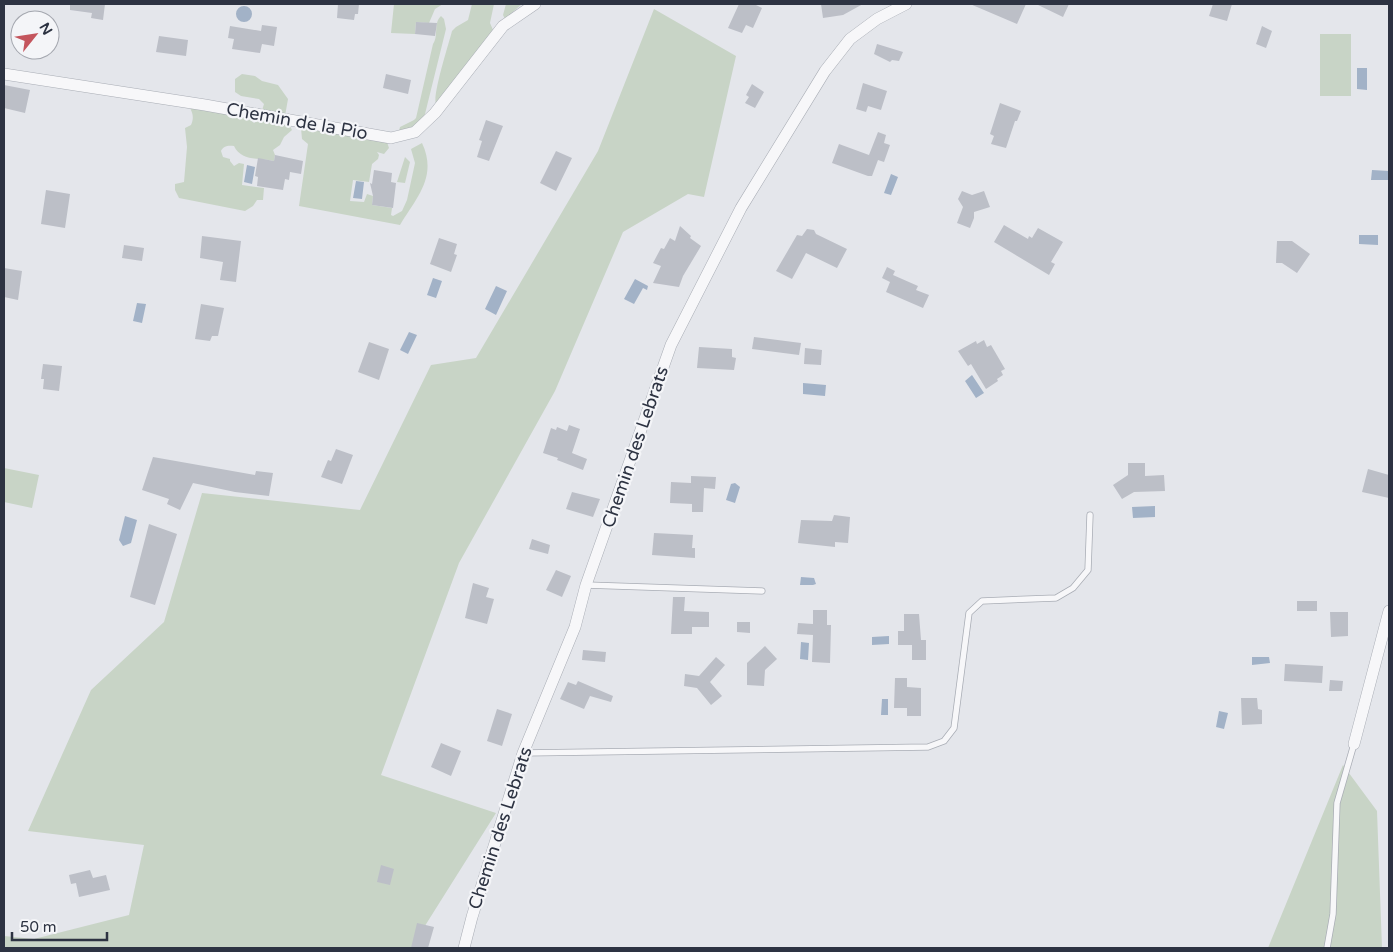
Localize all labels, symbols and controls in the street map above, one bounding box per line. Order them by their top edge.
north arrow [10,10,60,60]
text: N [36,20,56,38]
street label: Chemin de la Pio [225,98,369,144]
street label: Chemin des Lebrats [597,363,673,531]
street label: Chemin des Lebrats [463,744,537,912]
scale bar [12,910,108,942]
text: 50 m [20,918,57,936]

